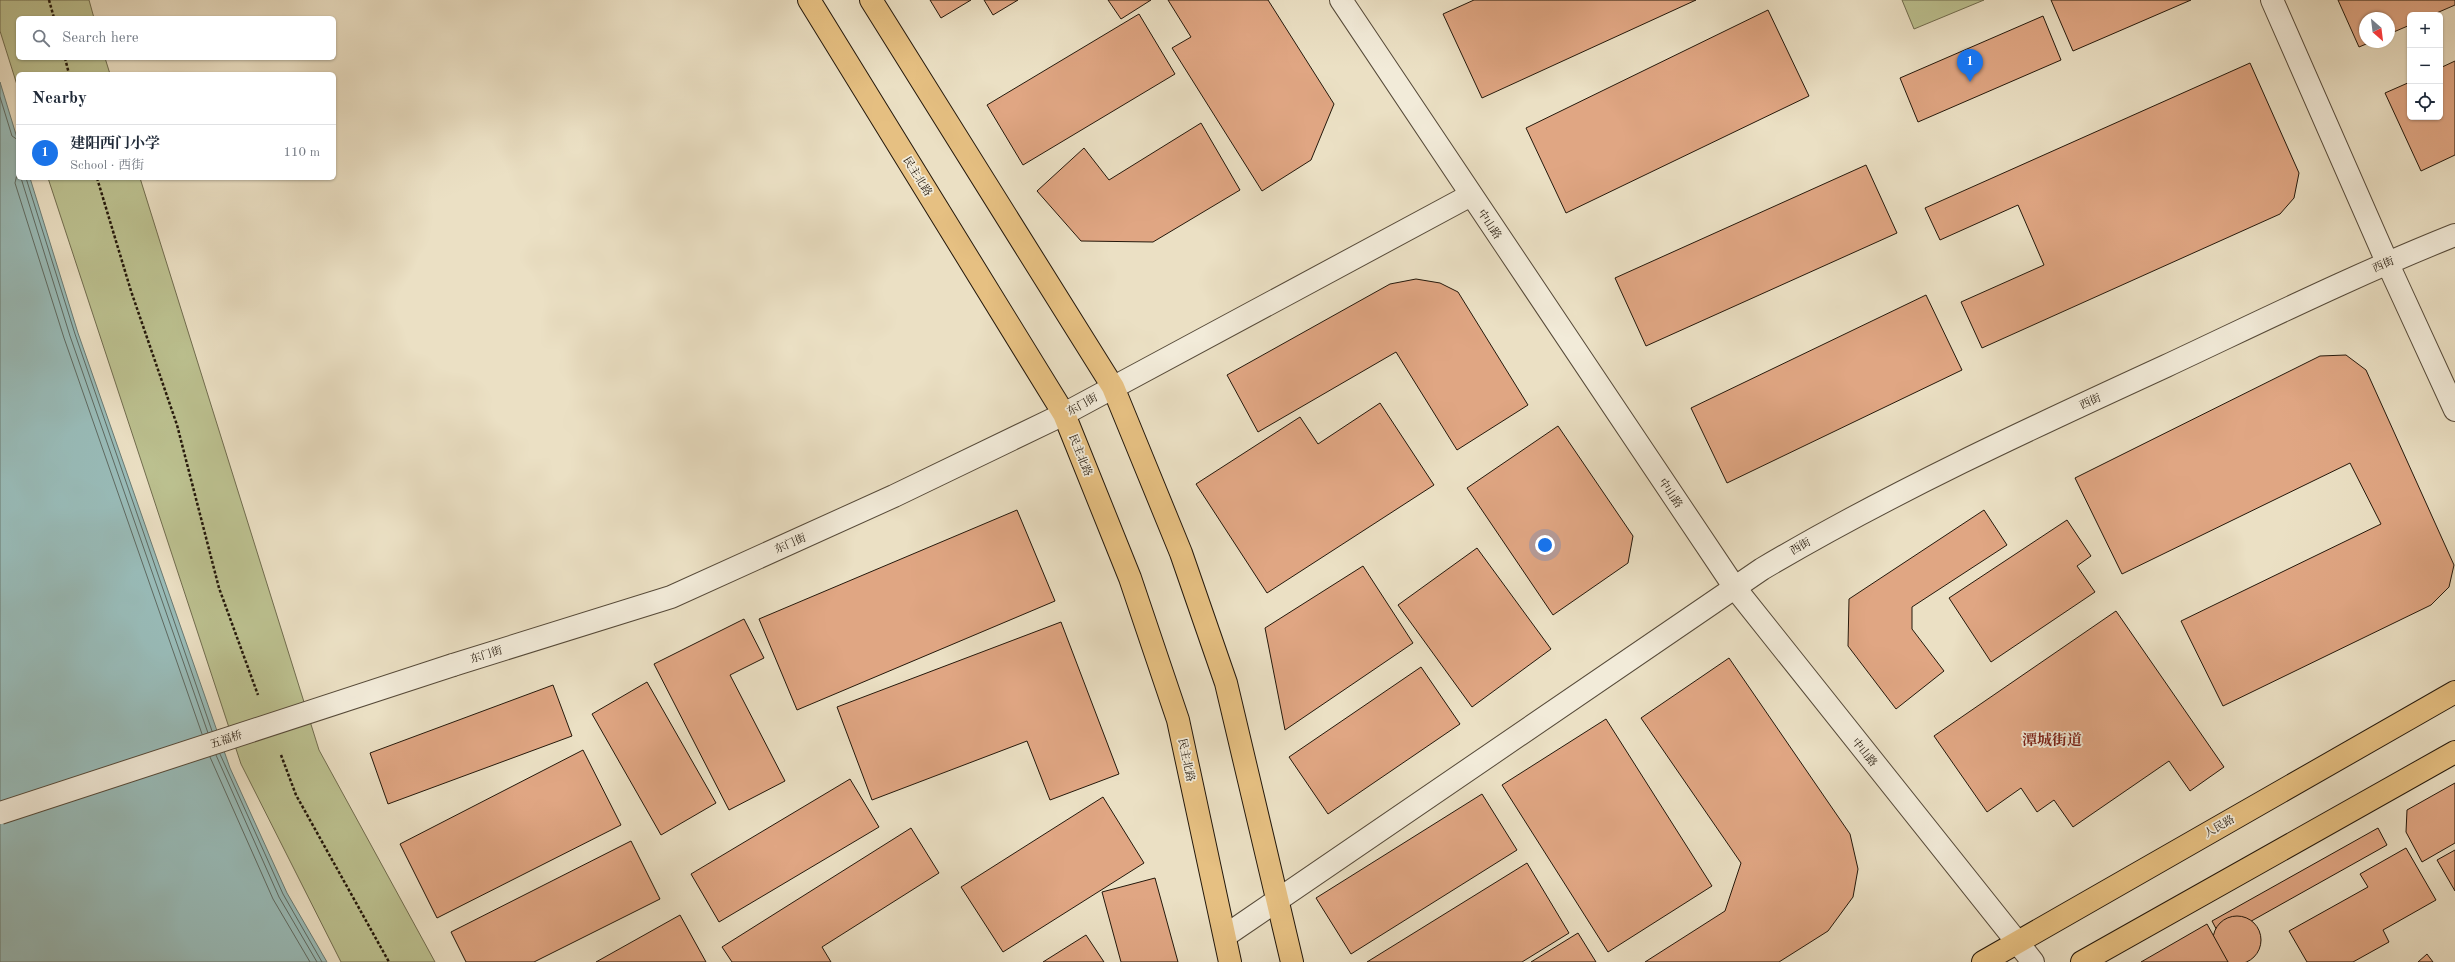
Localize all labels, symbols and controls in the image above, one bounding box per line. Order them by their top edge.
north arrow [2359,12,2395,48]
map controls [2407,12,2443,120]
button: + [2407,12,2443,48]
search box [16,16,336,60]
icon: search [30,27,52,49]
text: Search here [62,31,139,46]
button: − [2407,48,2443,84]
pin: 1 [1957,49,1983,82]
button: locate [2407,84,2443,120]
text: Nearby [32,90,87,107]
text: 建阳西门小学 [70,137,160,152]
text: 1 [41,146,49,159]
text: 110 m [283,146,320,159]
street label: 民主北路 [900,154,935,198]
text: School · 西街 [70,159,144,172]
street label: 中山路 [1475,207,1504,242]
street label: 西街 [2371,254,2396,275]
street label: 东门街 [1065,391,1100,418]
street label: 西街 [2077,391,2103,412]
street label: 民主北路 [1066,432,1095,478]
street label: 中山路 [1656,476,1685,511]
street label: 东门街 [772,531,808,556]
your location [1535,535,1555,555]
street label: 西街 [1787,535,1813,558]
street label: 东门街 [468,643,504,666]
street label: 五福桥 [208,728,244,751]
district label: 潭城街道 [2022,732,2082,749]
street label: 中山路 [1849,735,1880,769]
street label: 民主北路 [1176,737,1197,783]
street label: 人民路 [2202,813,2237,840]

